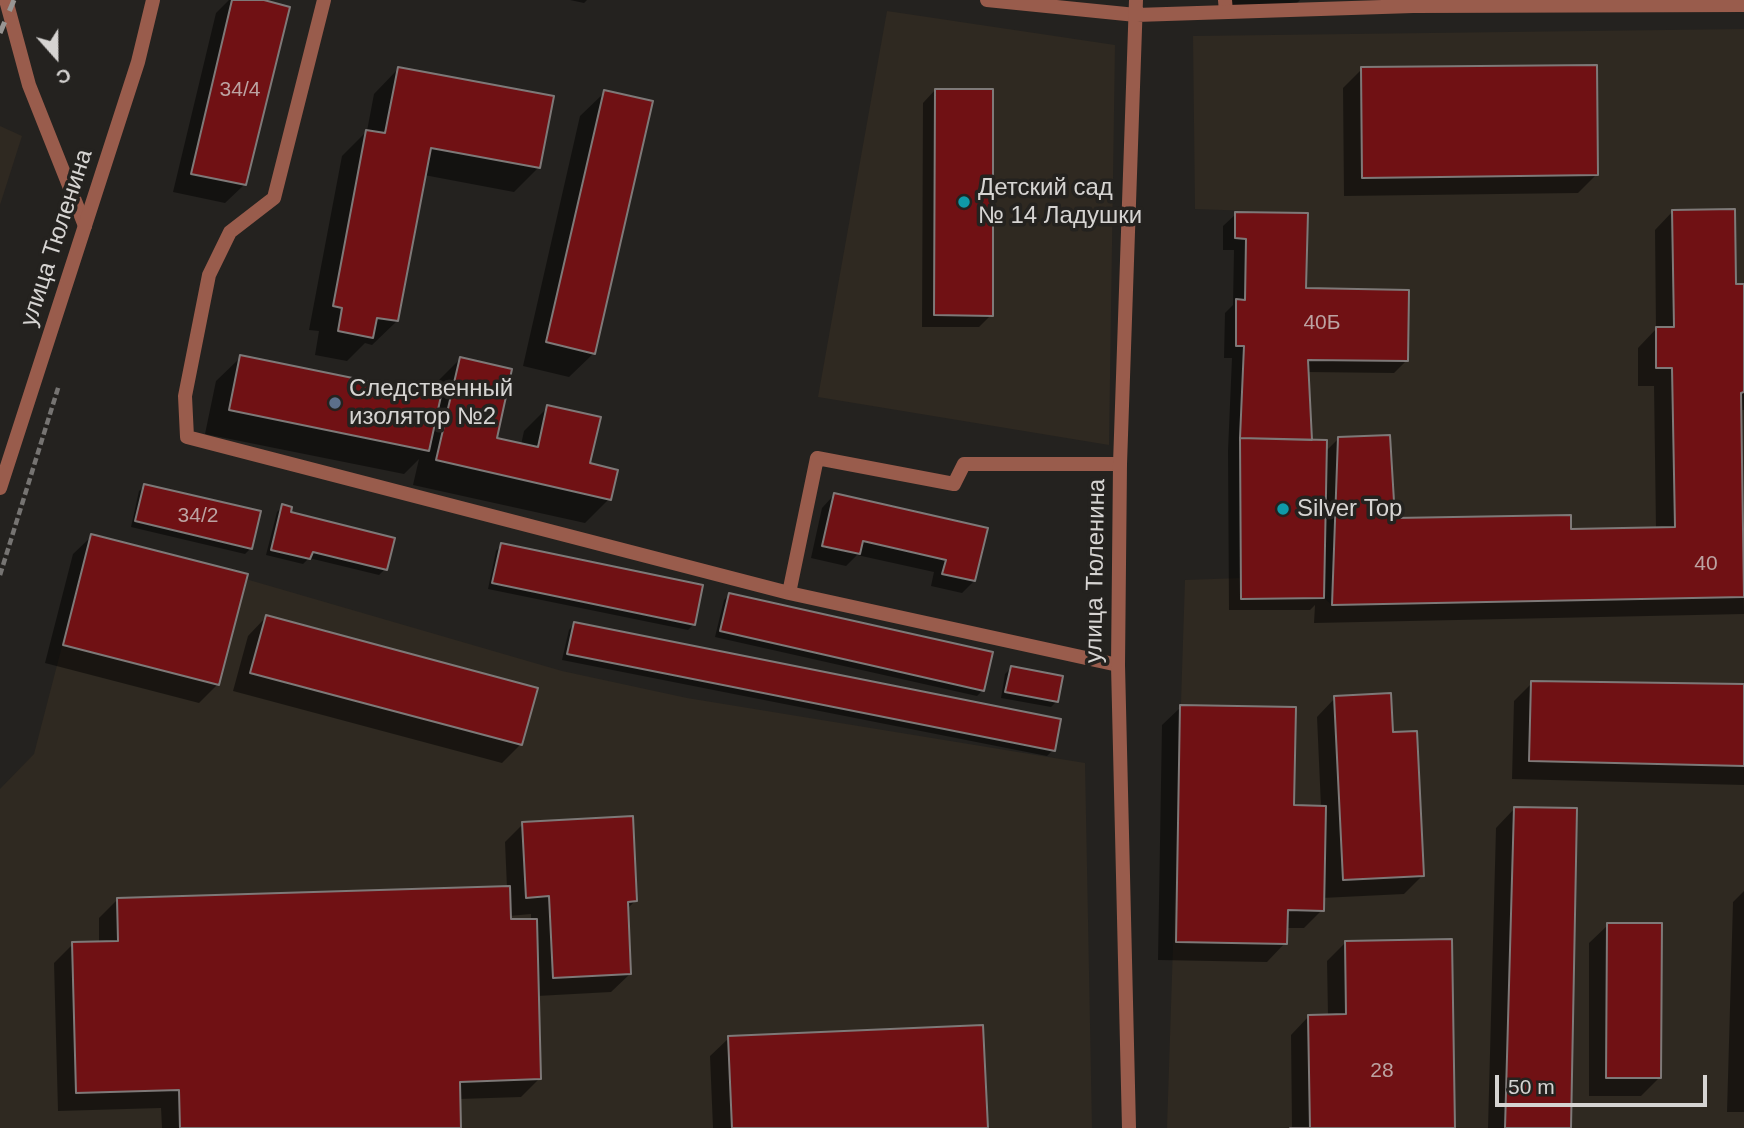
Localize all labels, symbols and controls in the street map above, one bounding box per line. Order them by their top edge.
north arrow [21,21,91,91]
text: С [54,64,74,88]
house number: 34/4 [220,77,260,103]
street label: улица Тюленина [15,146,99,330]
place label: Детский сад № 14 Ладушки [978,174,1142,230]
marker: Детский сад № 14 Ладушки [956,194,972,210]
house number: 40Б [1303,310,1341,336]
place label: Следственный изолятор №2 [349,375,513,431]
marker: Следственный изолятор №2 [327,395,343,411]
street label: улица Тюленина [1080,479,1112,663]
place label: Silver Top [1297,495,1402,523]
marker: Silver Top [1275,501,1291,517]
house number: 34/2 [178,503,218,529]
house number: 40 [1694,551,1718,577]
house number: 28 [1370,1058,1394,1084]
scale bar [1499,1062,1711,1106]
text: 50 m [1508,1075,1555,1098]

